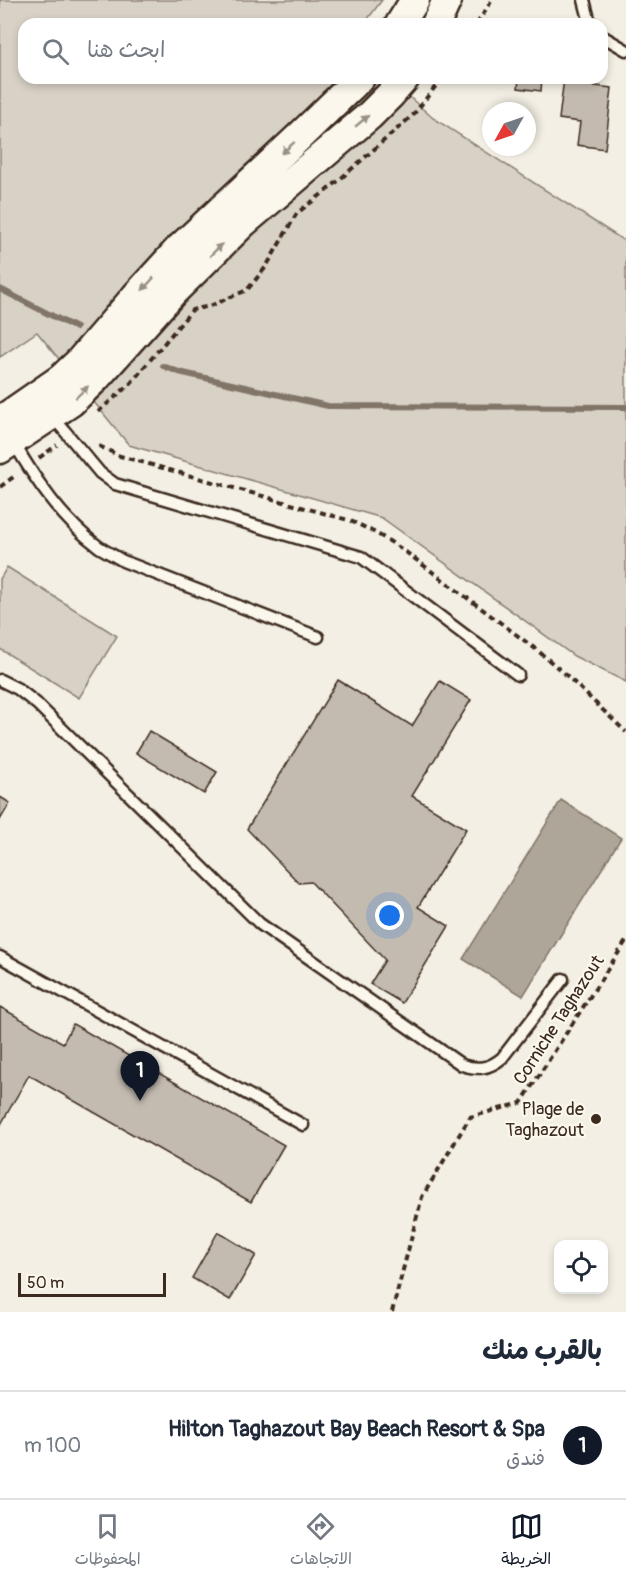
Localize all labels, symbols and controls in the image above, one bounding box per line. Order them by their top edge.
search box [18,18,608,84]
icon: search [39,35,72,68]
text: ابحث هنا [87,36,165,64]
north arrow [482,102,536,156]
one-way arrow [354,115,370,128]
one-way arrow [280,141,295,155]
one-way arrow [209,244,223,258]
one-way arrow [141,276,155,290]
one-way arrow [75,385,89,399]
your location [375,901,404,930]
street label: Corniche Taghazout [509,950,610,1089]
pin: 1 [120,1052,160,1101]
place label: Plage de Taghazout [505,1098,585,1142]
marker: Plage de Taghazout [589,1112,603,1126]
map controls [554,1240,608,1294]
button: locate [554,1240,608,1294]
scale bar [18,1270,166,1298]
text: 50 m [27,1273,64,1293]
text: بالقرب منك [482,1335,602,1367]
text: Hilton Taghazout Bay Beach Resort & Spa [168,1415,545,1443]
text: 100 m [24,1433,81,1458]
text: 1 [579,1433,586,1458]
text: فندق [506,1446,545,1471]
tab: المحفوظات [75,1510,141,1573]
tab: الاتجاهات [290,1510,352,1573]
tab: الخريطة [501,1510,551,1573]

